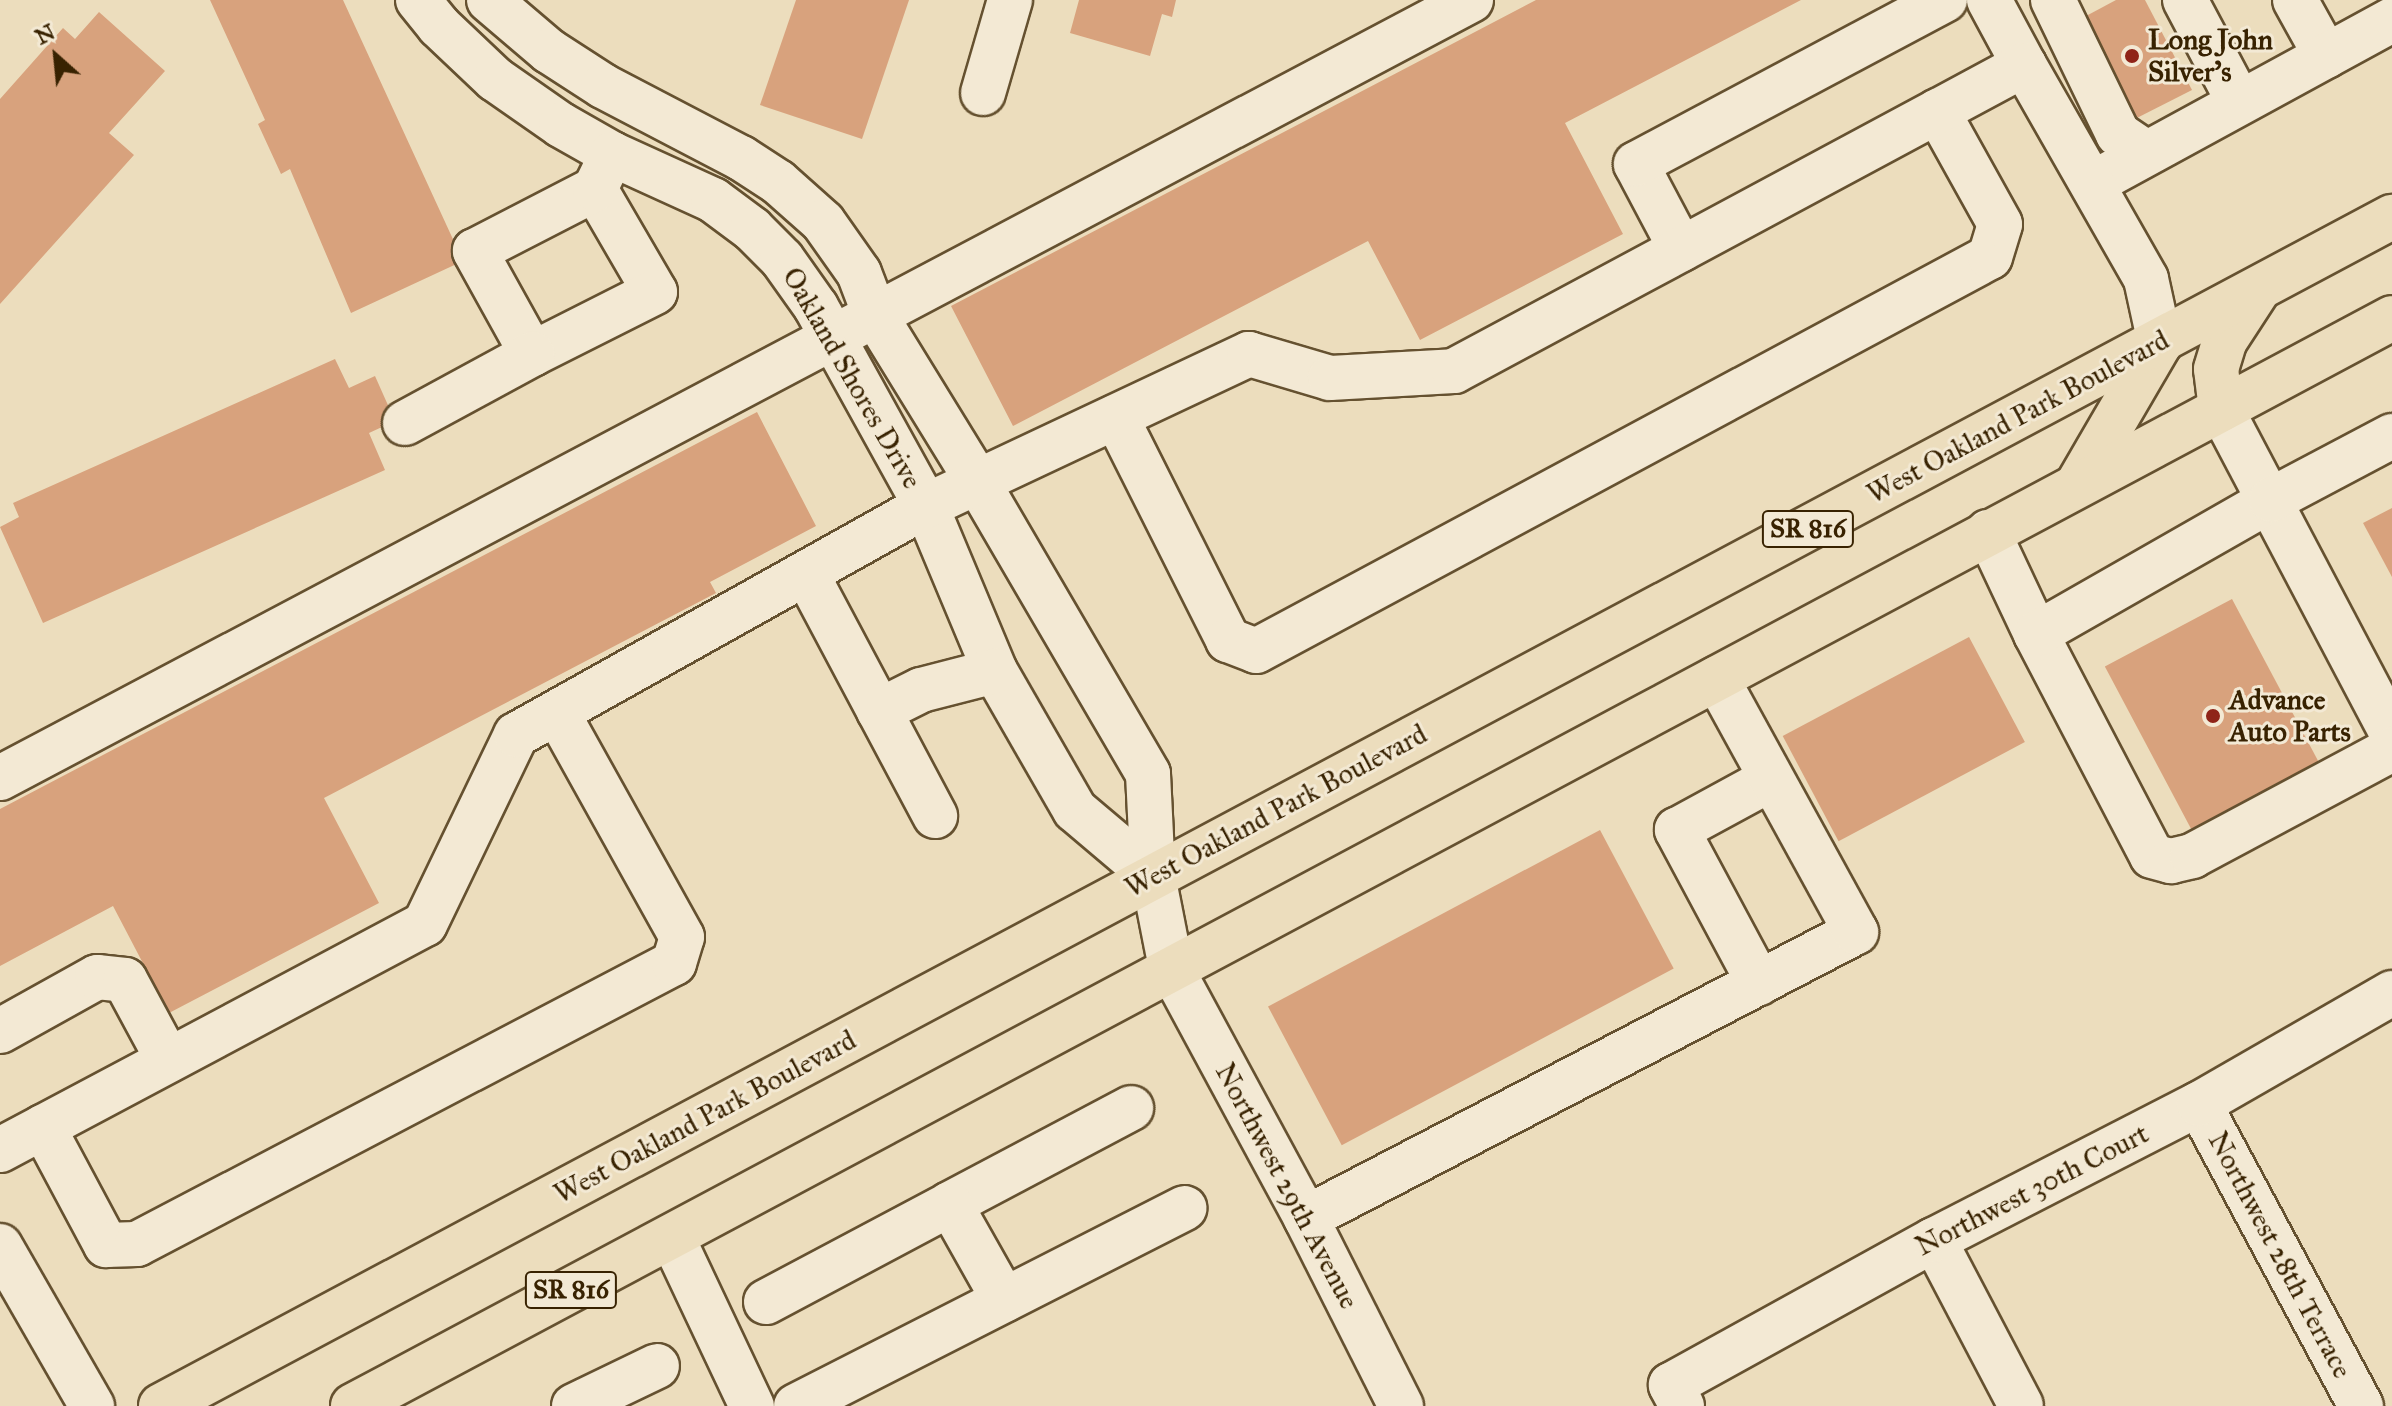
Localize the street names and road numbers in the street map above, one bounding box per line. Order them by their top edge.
street label: Oakland Shores Drive [775,262,929,494]
street label: West Oakland Park Boulevard [1861,323,2175,511]
road number: SR 816 [1760,507,1856,551]
street label: West Oakland Park Boulevard [1119,717,1433,905]
street label: West Oakland Park Boulevard [548,1023,862,1211]
street label: Northwest 29th Avenue [1208,1057,1366,1315]
street label: Northwest 30th Court [1910,1117,2154,1263]
street label: Northwest 28th Terrace [2201,1126,2359,1384]
road number: SR 816 [523,1268,619,1312]

